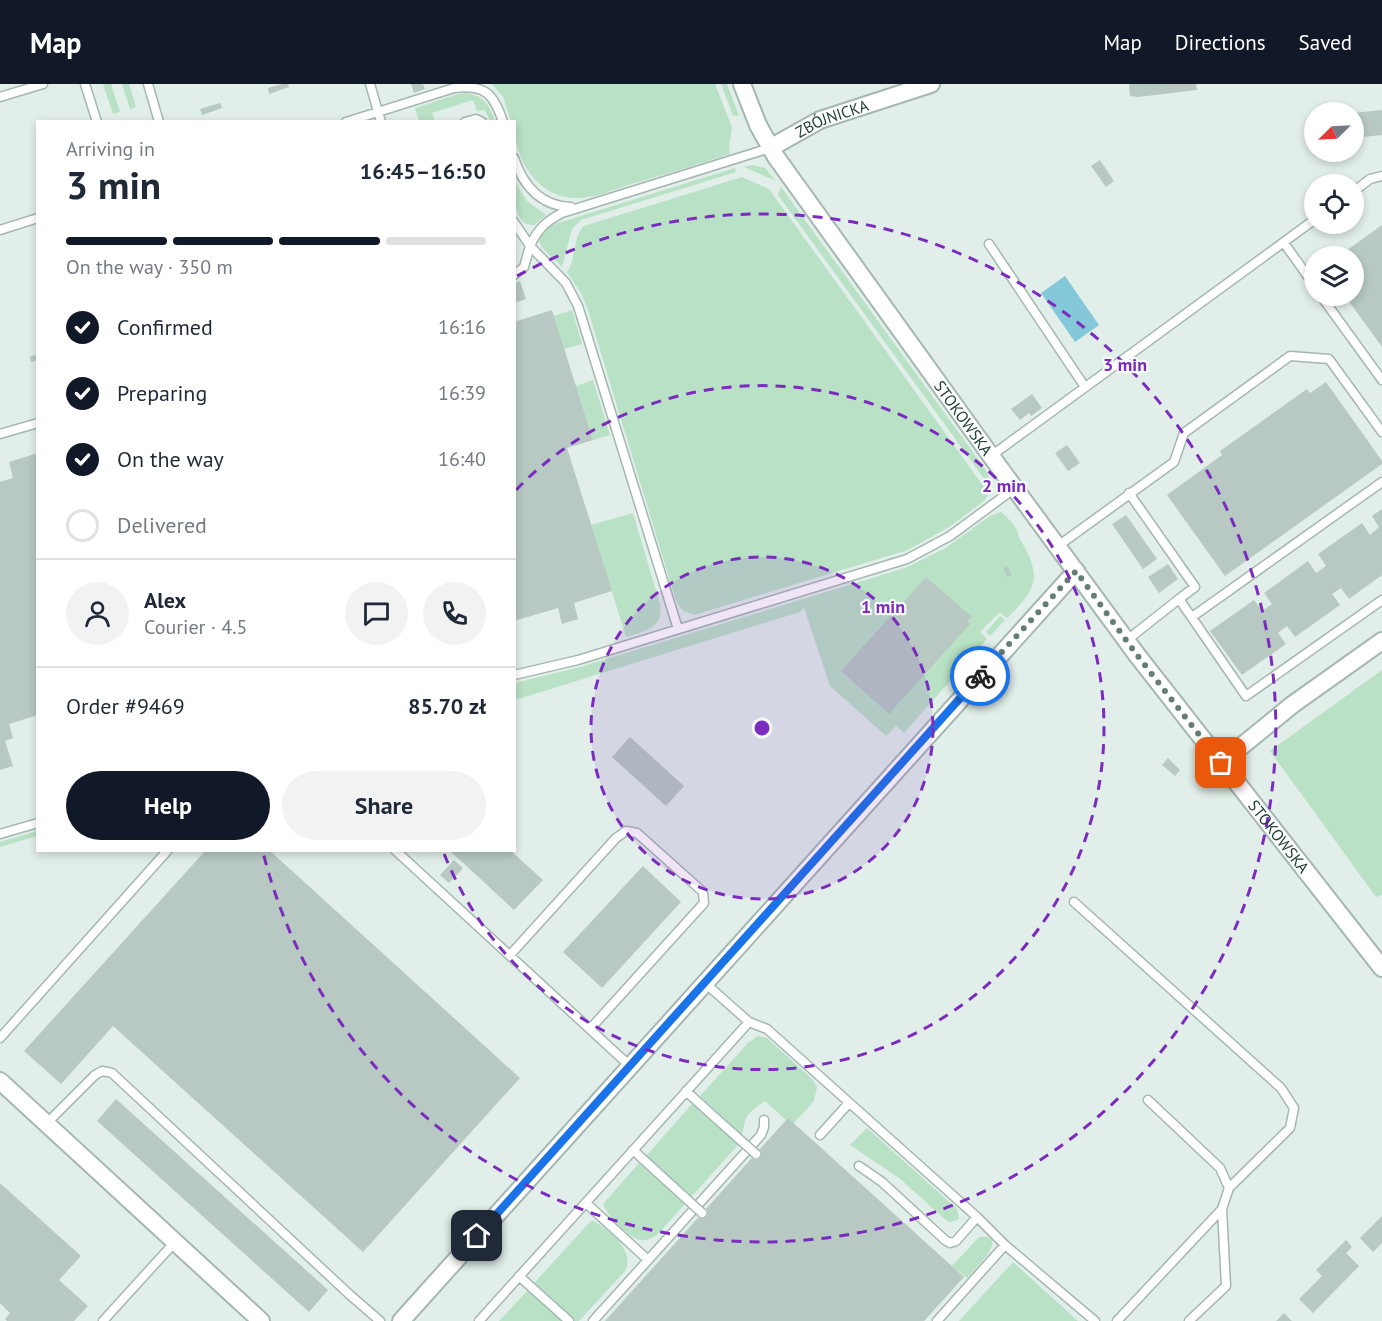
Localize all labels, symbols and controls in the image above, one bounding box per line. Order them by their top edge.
text: Map [30,24,81,61]
text: Map [1103,29,1142,56]
text: Directions [1175,29,1266,56]
text: Saved [1299,29,1352,56]
street label: ZBÓJNICKA [792,95,871,142]
north arrow [1304,102,1364,162]
map controls [1304,102,1364,306]
text: Arriving in [66,136,155,162]
text: 16:45–16:50 [360,157,486,185]
text: 3 min [66,159,161,210]
button: locate [1304,174,1364,234]
button: layers [1304,246,1364,306]
text: On the way · 350 m [66,254,233,280]
icon: check [66,311,99,344]
text: Confirmed [117,313,213,341]
text: 16:16 [438,314,486,340]
text: 3 min [1103,353,1147,376]
street label: STOKOWSKA [930,376,998,460]
icon: check [66,377,99,410]
text: Preparing [117,379,207,407]
text: 16:39 [438,380,486,406]
icon: check [66,443,99,476]
text: On the way [117,445,224,473]
text: 16:40 [438,446,486,472]
text: 2 min [982,474,1026,497]
text: Delivered [117,511,207,539]
button: person [66,582,129,645]
button: chat [345,582,408,645]
button: phone [423,582,486,645]
text: Alex [144,586,186,614]
text: 1 min [861,595,905,618]
text: Courier · 4.5 [144,614,247,640]
courier [950,646,1010,706]
icon: bike [964,660,997,693]
text: Order #9469 [66,692,185,720]
text: 85.70 zł [408,692,486,720]
centre of rings [752,718,772,738]
pin [1195,737,1246,788]
icon: bag [1204,746,1237,779]
button: Help [66,771,270,840]
button: Share [282,771,486,840]
street label: STOKOWSKA [1244,796,1314,877]
pin [451,1210,502,1261]
icon: home [460,1219,493,1252]

